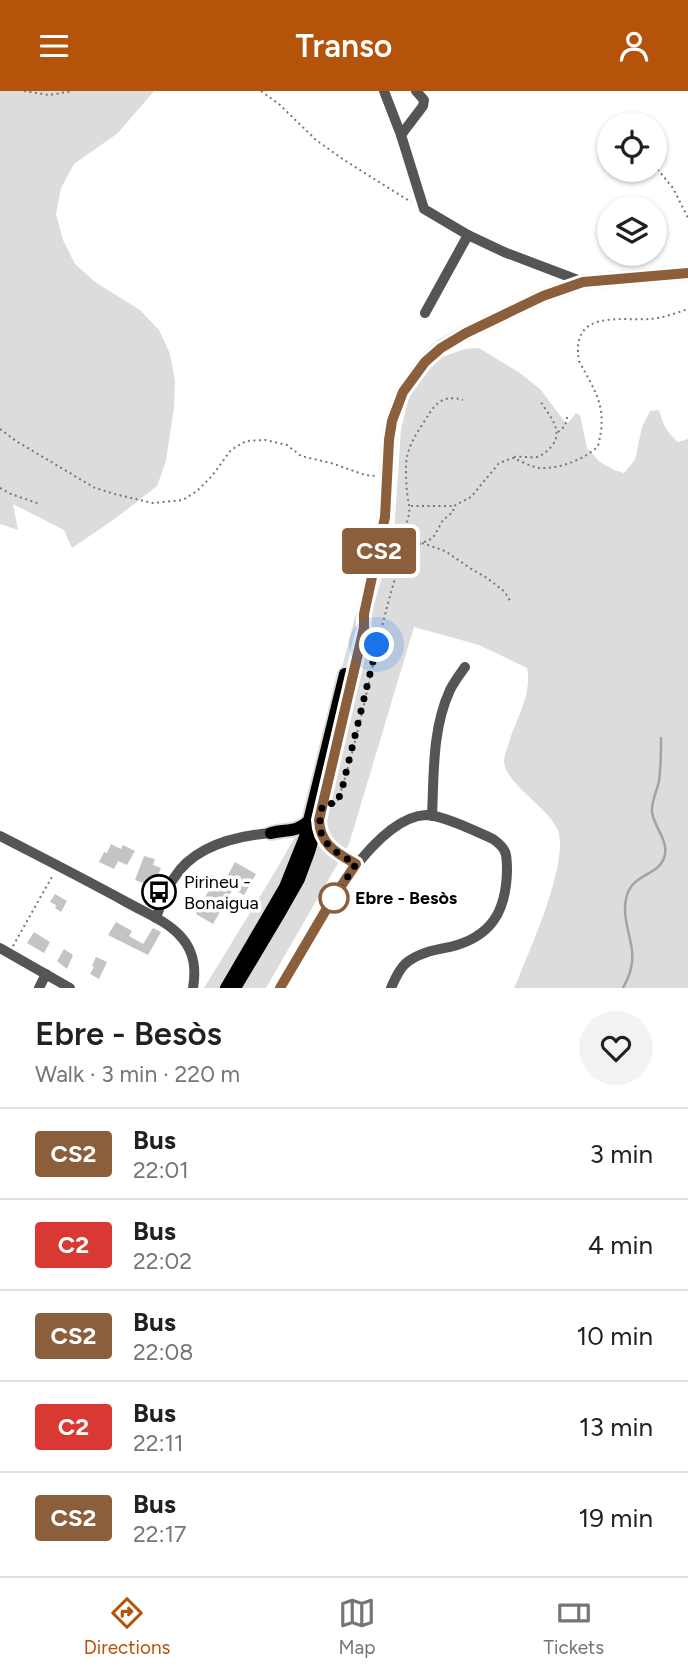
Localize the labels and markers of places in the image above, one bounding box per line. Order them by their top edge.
place label: Pirineu - Bonaigua [184,871,259,914]
bus stop icon: Pirineu - Bonaigua [140,873,178,911]
marker: Ebre - Besòs [319,883,349,913]
place label: Ebre - Besòs [355,887,458,909]

